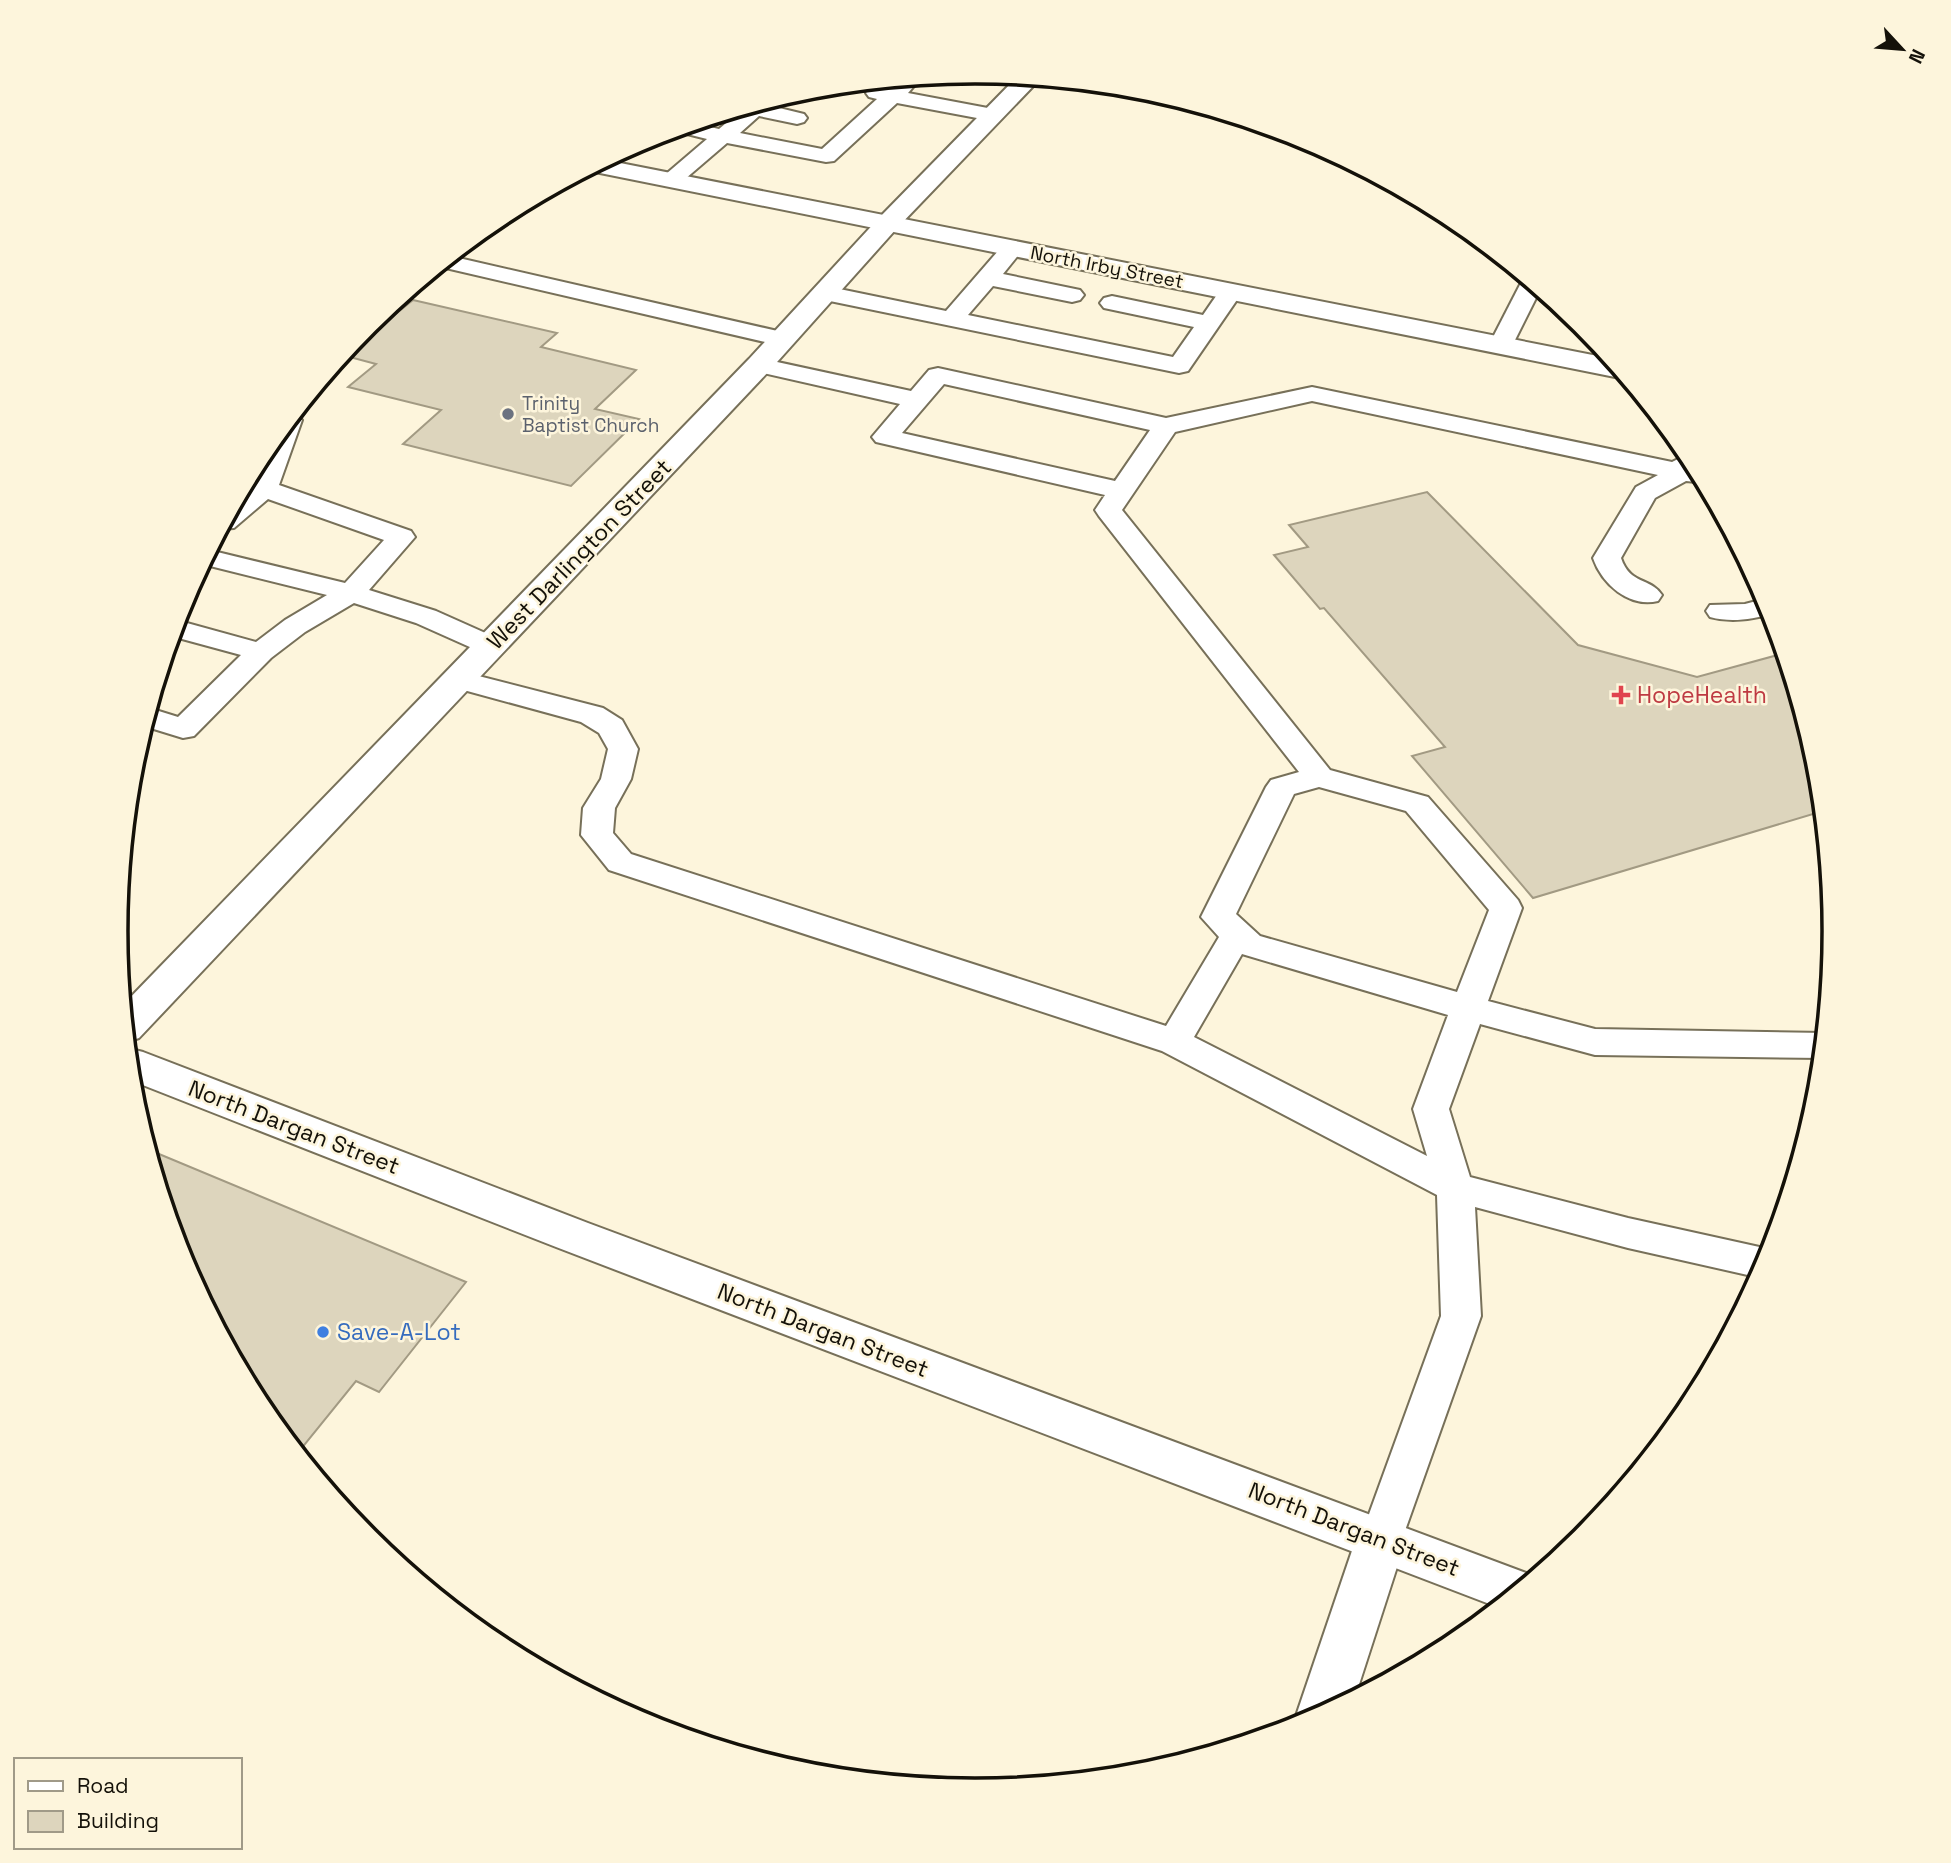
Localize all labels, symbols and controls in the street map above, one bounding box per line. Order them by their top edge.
north arrow [1867,14,1937,84]
text: N [1903,45,1931,67]
street label: North Irby Street [1028,240,1186,294]
place label: Trinity Baptist Church [522,391,659,438]
marker: Trinity Baptist Church [500,406,516,422]
street label: West Darlington Street [480,452,678,656]
place label: HopeHealth [1637,680,1767,710]
marker: HopeHealth [1611,685,1631,705]
street label: North Dargan Street [184,1073,404,1181]
street label: North Dargan Street [713,1276,933,1384]
place label: Save-A-Lot [337,1317,461,1347]
marker: Save-A-Lot [315,1324,331,1340]
street label: North Dargan Street [1244,1475,1464,1583]
legend [14,1758,242,1849]
text: Road [77,1772,129,1799]
text: Building [77,1807,159,1834]

